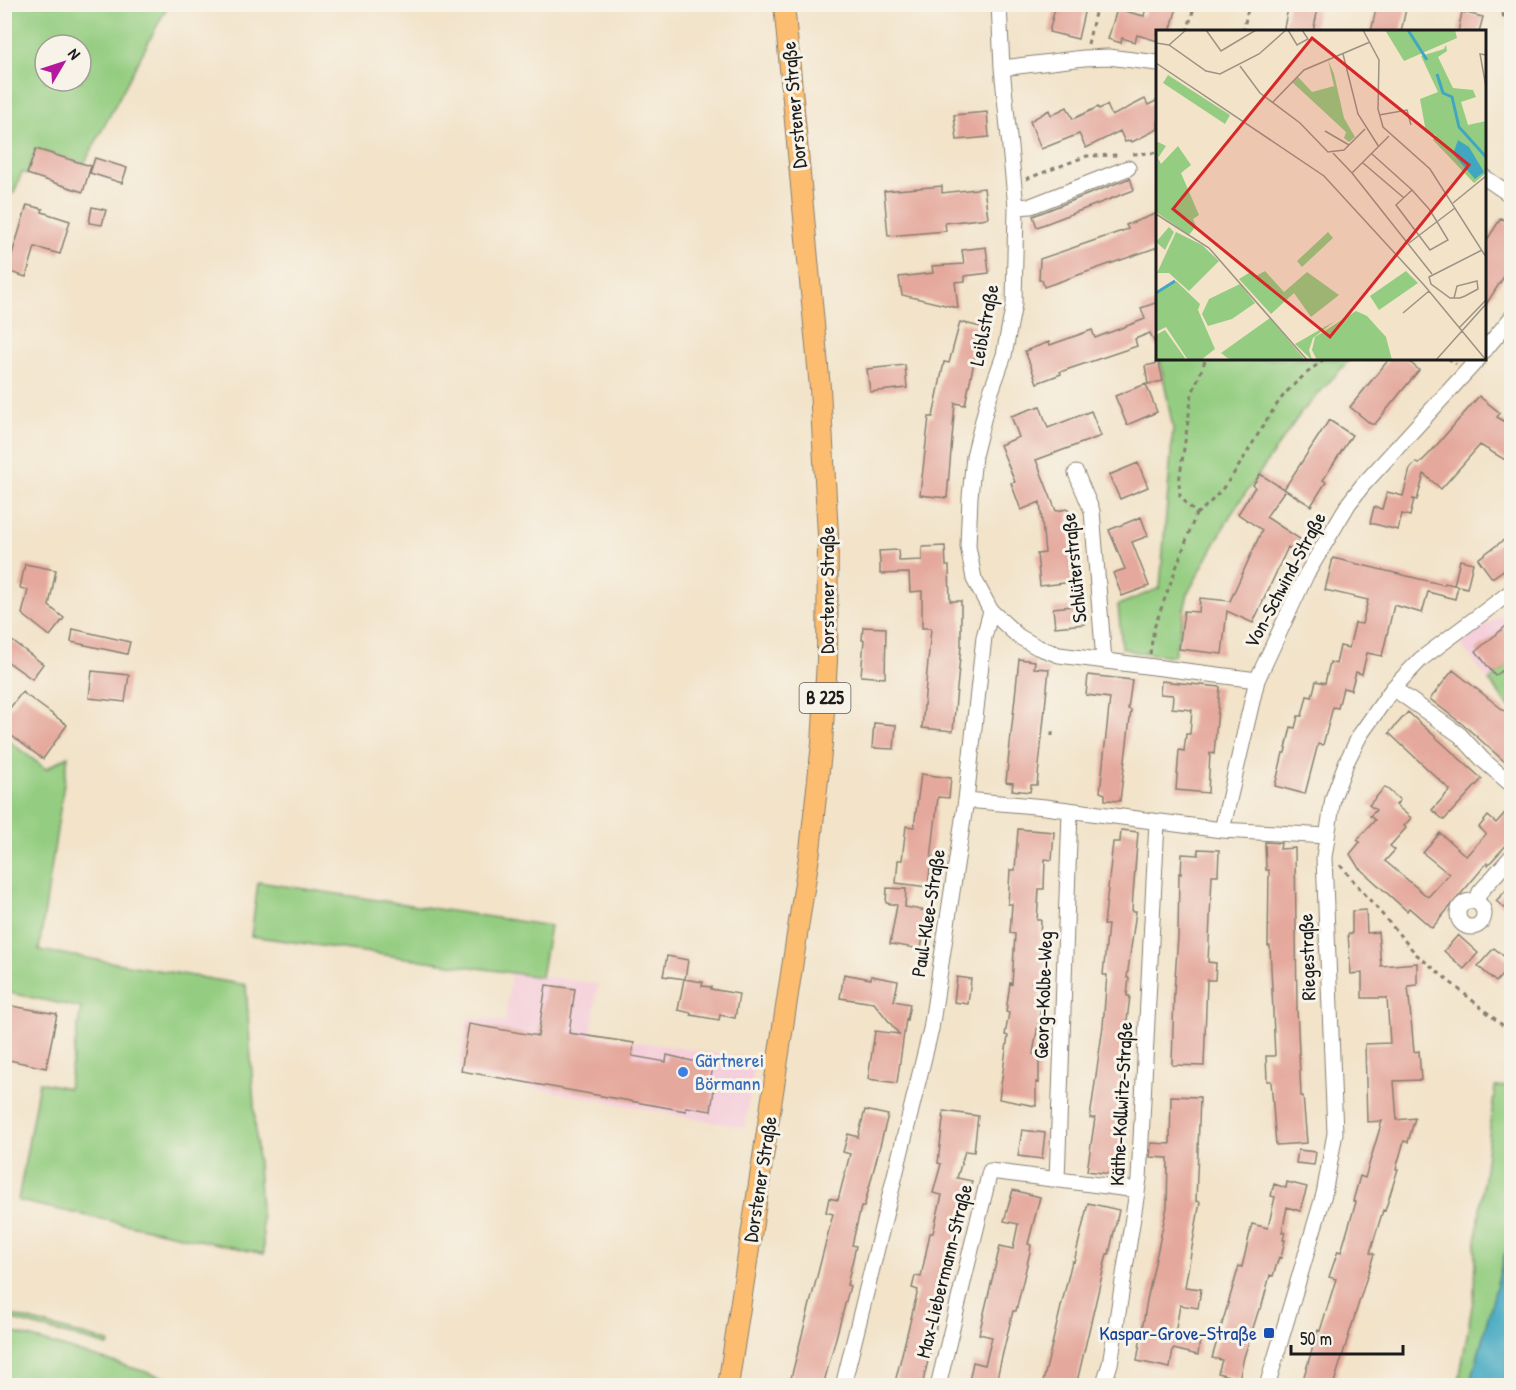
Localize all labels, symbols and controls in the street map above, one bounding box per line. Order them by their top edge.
inset map [1156,30,1486,360]
north arrow [33,33,93,93]
street label: Dorstener Straße [775,40,812,170]
text: N [63,43,86,64]
street label: Leiblstraße [962,282,1005,368]
street label: Von-Schwind-Straße [1237,507,1332,653]
street label: Schlüterstraße [1054,512,1093,624]
street label: Dorstener Straße [813,526,840,654]
road number: B 225 [800,683,850,713]
street label: Paul-Klee-Straße [904,847,951,979]
street label: Riegestraße [1291,913,1322,1001]
street label: Georg-Kolbe-Weg [1027,931,1058,1059]
street label: Käthe-Kollwitz-Straße [1103,1021,1138,1187]
place label: Gärtnerei Börmann [695,1046,764,1096]
marker: Gärtnerei Börmann [676,1065,690,1079]
street label: Dorstener Straße [736,1114,783,1244]
street label: Max-Liebermann-Straße [909,1181,978,1361]
scale bar [1291,1318,1404,1356]
place label: Kaspar-Grove-Straße [1099,1319,1257,1346]
marker: Kaspar-Grove-Straße [1262,1326,1276,1340]
text: 50 m [1300,1326,1332,1351]

